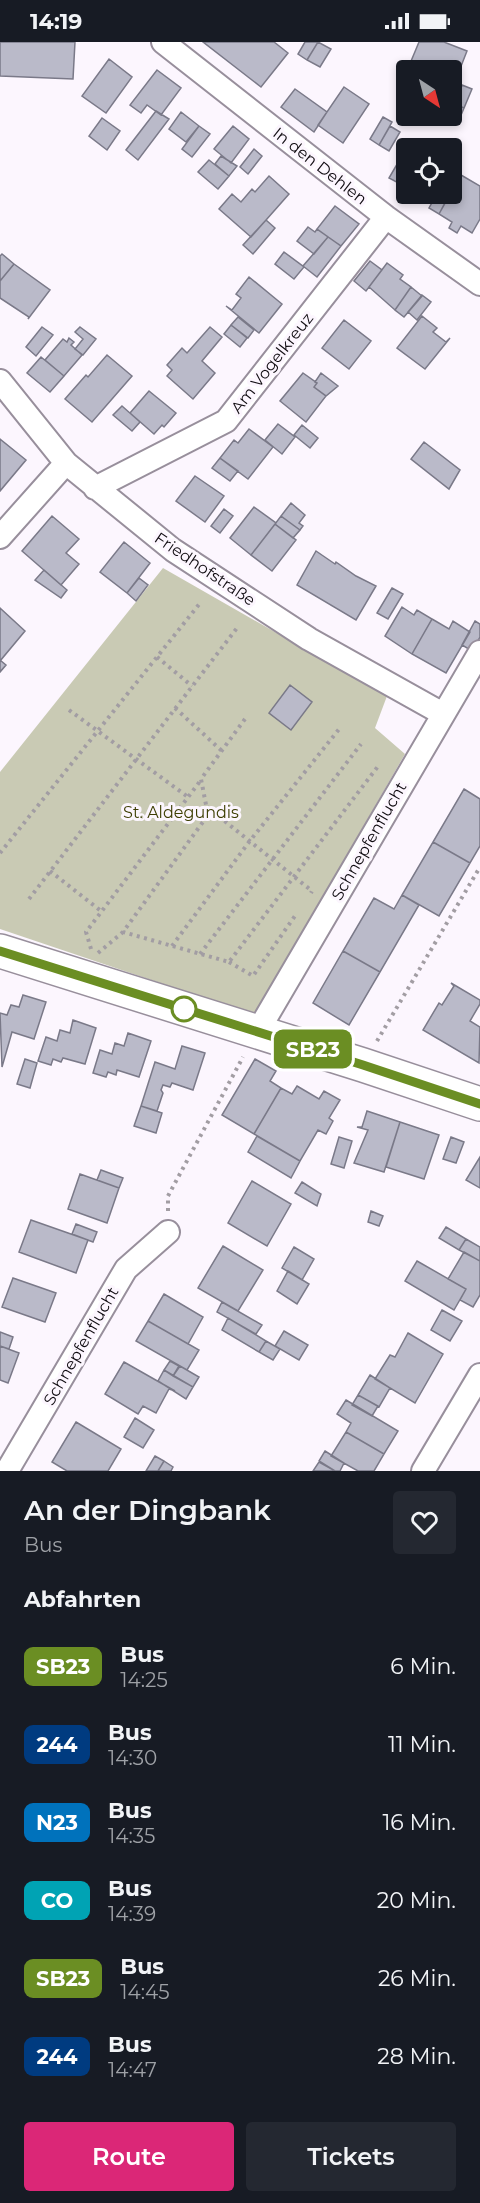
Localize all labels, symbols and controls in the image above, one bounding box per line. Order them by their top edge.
text: 14:19 [30,8,82,35]
north arrow [396,60,462,126]
map controls [396,60,462,204]
street label: In den Dehlen [269,123,371,209]
button: locate [396,138,462,204]
street label: Am Vogelkreuz [227,309,317,417]
street label: Friedhofstraße [151,528,259,610]
street label: Schnepfenflucht [327,778,411,903]
park label: St. Aldegundis [123,803,239,822]
unlabelled marker [171,996,197,1022]
line badge: SB23 [271,1030,355,1068]
text: SB23 [286,1037,340,1062]
street label: Schnepfenflucht [39,1283,123,1408]
button: heart [393,1491,456,1554]
text: An der Dingbank [24,1493,271,1527]
text: Bus [24,1533,62,1557]
text: Abfahrten [24,1586,141,1613]
text: Bus [120,1641,164,1668]
text: 6 Min. [390,1653,456,1680]
text: SB23 [36,1654,90,1679]
text: 14:25 [120,1668,168,1692]
text: Bus [108,1719,152,1746]
text: 11 Min. [388,1731,456,1758]
text: 244 [36,1732,78,1757]
text: 14:30 [108,1746,157,1770]
text: Bus [108,1797,152,1824]
text: 16 Min. [382,1809,456,1836]
text: N23 [36,1810,78,1835]
text: 14:35 [108,1824,155,1848]
text: Bus [108,1875,152,1902]
text: 20 Min. [377,1887,456,1914]
text: CO [41,1888,73,1913]
text: 14:39 [108,1902,156,1926]
text: Bus [120,1953,164,1980]
text: 26 Min. [378,1965,456,1992]
text: SB23 [36,1966,90,1991]
text: 14:45 [120,1980,170,2004]
text: Bus [108,2031,152,2058]
text: 28 Min. [377,2043,456,2070]
text: 244 [36,2044,78,2069]
text: 14:47 [108,2058,157,2082]
button: Route [24,2122,234,2191]
button: Tickets [246,2122,456,2191]

